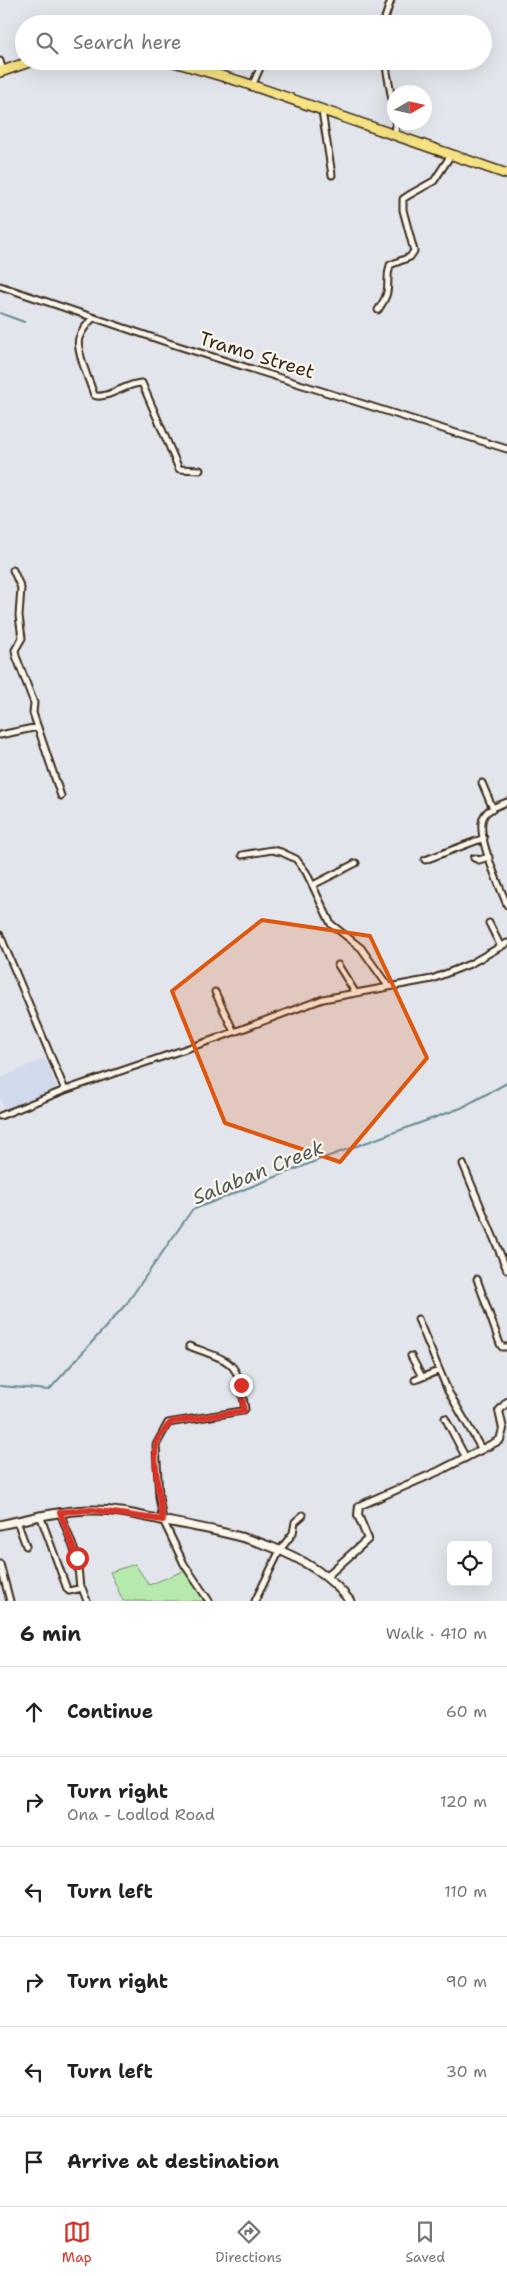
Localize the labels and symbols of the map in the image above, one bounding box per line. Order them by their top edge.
north arrow [387,85,432,130]
street label: Tramo Street [196,326,318,384]
water label: Salaban Creek [188,1134,328,1210]
route end [230,1374,253,1397]
route start [66,1547,89,1570]

